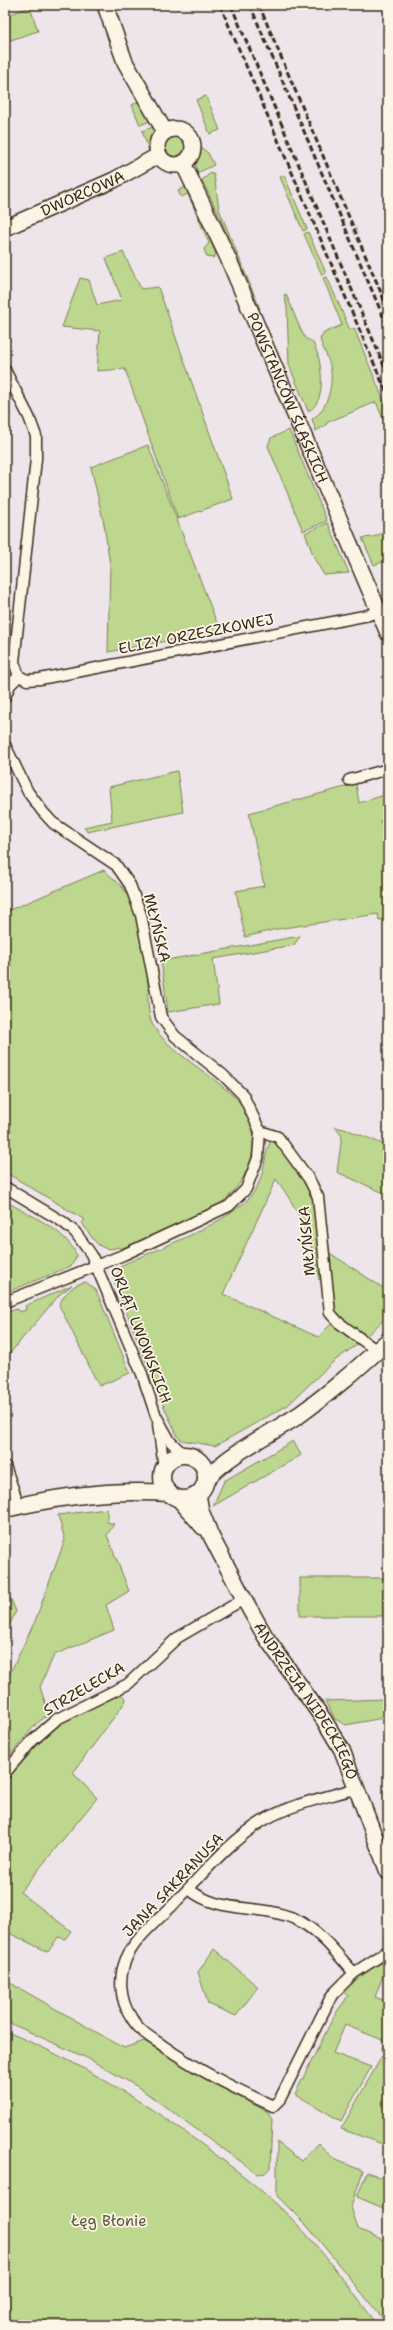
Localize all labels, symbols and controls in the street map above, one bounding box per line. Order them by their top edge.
street label: DWORCOWA [38,166,128,221]
street label: POWSTAŃCÓW ŚLĄSKICH [242,309,333,486]
street label: ELIZY ORZESZKOWEJ [117,609,275,659]
street label: MŁYŃSKA [139,891,176,965]
street label: MŁYŃSKA [293,1205,320,1277]
street label: ORLĄT LWOWSKICH [106,1264,176,1406]
street label: ANDRZEJA NIDECKIEGO [249,1619,362,1783]
street label: STRZELECKA [40,1657,129,1720]
street label: JANA SAKRANUSA [118,1829,228,1941]
park label: Łęg Błonie [70,2211,147,2231]

